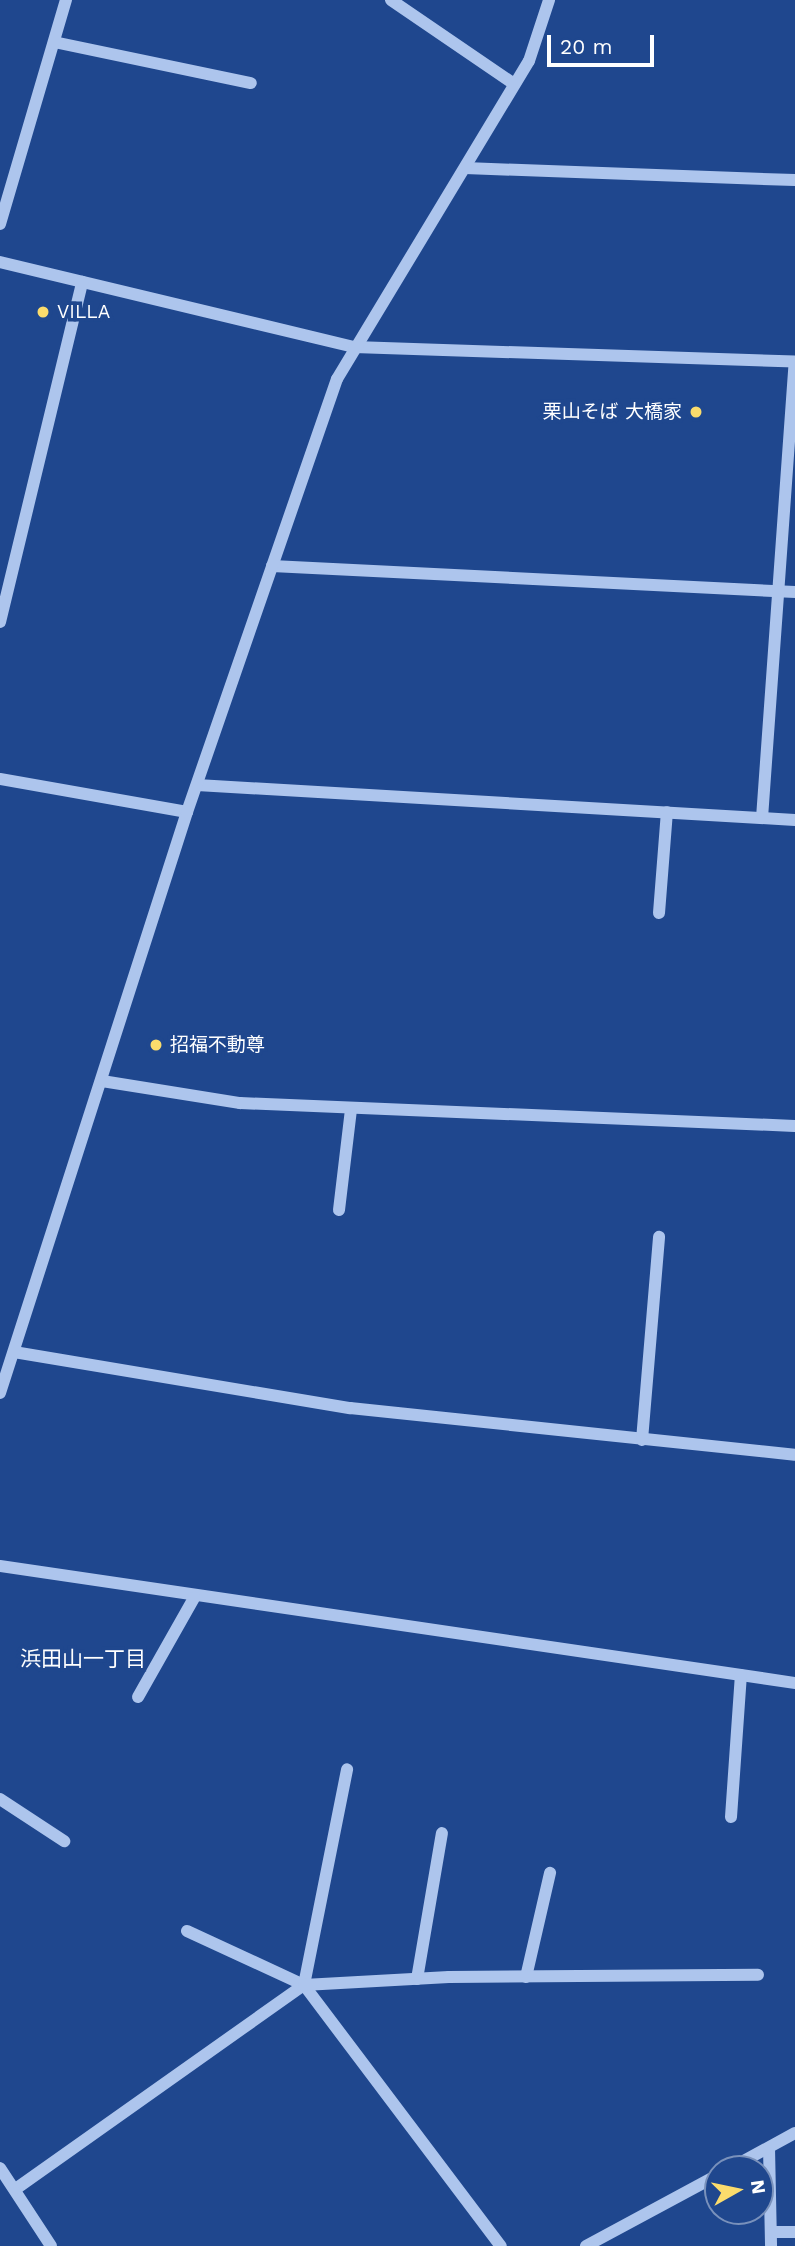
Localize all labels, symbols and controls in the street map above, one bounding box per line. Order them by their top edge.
scale bar [550,21,657,65]
text: 20 m [560,34,612,59]
place label: VILLA [57,301,110,323]
marker: VILLA [35,304,51,320]
place label: 栗山そば 大橋家 [543,401,682,423]
marker: 栗山そば 大橋家 [688,404,704,420]
place label: 招福不動尊 [170,1034,265,1056]
marker: 招福不動尊 [148,1037,164,1053]
district label: 浜田山一丁目 [20,1646,146,1672]
north arrow [704,2155,774,2225]
text: N [746,2178,771,2196]

